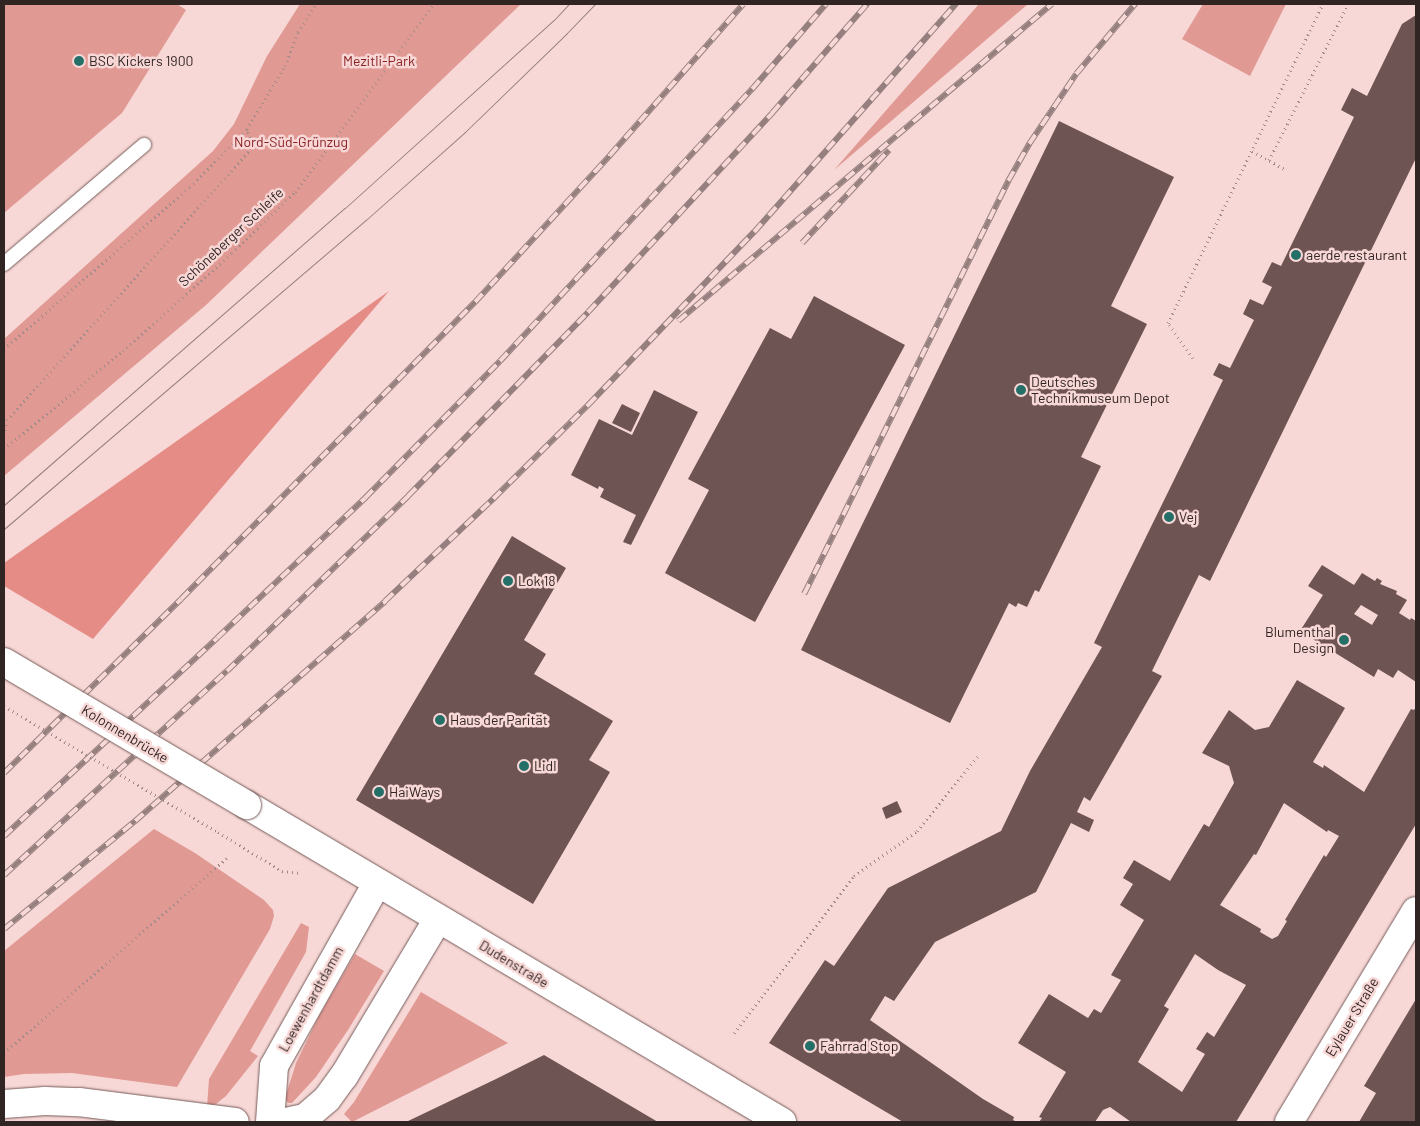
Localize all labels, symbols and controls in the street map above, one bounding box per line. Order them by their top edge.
place label: BSC Kickers 1900 [89,53,193,69]
park label: Mezitli-Park [343,53,415,69]
marker: BSC Kickers 1900 [73,55,85,67]
park label: Nord-Süd-Grünzug [234,134,348,150]
street label: Schöneberger Schleife [175,184,287,290]
place label: aerde restaurant [1306,247,1407,263]
marker: aerde restaurant [1290,249,1302,261]
place label: Deutsches Technikmuseum Depot [1031,374,1170,407]
marker: Deutsches Technikmuseum Depot [1015,384,1027,396]
place label: Vej [1179,509,1197,525]
marker: Vej [1163,511,1175,523]
place label: Lok 18 [518,573,556,589]
marker: Lok 18 [502,575,514,587]
place label: Blumenthal Design [1265,624,1334,656]
marker: Blumenthal Design [1338,634,1350,646]
street label: Kolonnenbrücke [78,701,172,767]
place label: Haus der Parität [450,712,548,728]
marker: Haus der Parität [434,714,446,726]
place label: Lidl [534,758,556,774]
marker: Lidl [518,760,530,772]
place label: HaiWays [389,784,440,800]
marker: HaiWays [373,786,385,798]
street label: Dudenstraße [476,937,552,991]
street label: Loewenhardtdamm [275,943,347,1055]
street label: Eylauer Straße [1322,975,1382,1059]
place label: Fahrrad Stop [820,1038,898,1054]
marker: Fahrrad Stop [804,1040,816,1052]

